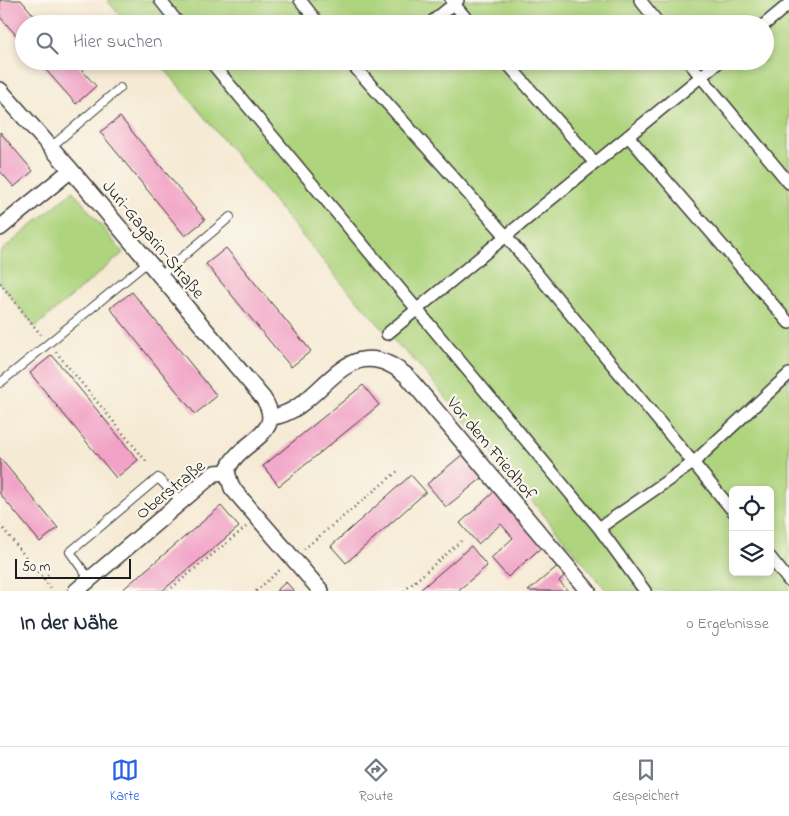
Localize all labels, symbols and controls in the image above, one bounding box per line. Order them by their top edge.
search box [15,15,774,70]
icon: search [33,29,61,57]
text: Hier suchen [73,29,162,56]
street label: Juri-Gagarin-Straße [94,175,211,307]
street label: Vor dem Friedhof [439,391,542,507]
street label: Oberstraße [131,454,212,527]
map controls [729,486,774,576]
button: locate [729,486,774,531]
button: layers [729,531,774,576]
scale bar [15,556,131,579]
text: 50 m [22,557,50,578]
text: In der Nähe [20,609,118,639]
text: 0 Ergebnisse [686,612,769,636]
tab: Karte [110,756,139,807]
tab: Route [359,756,393,807]
tab: Gespeichert [612,756,679,807]

